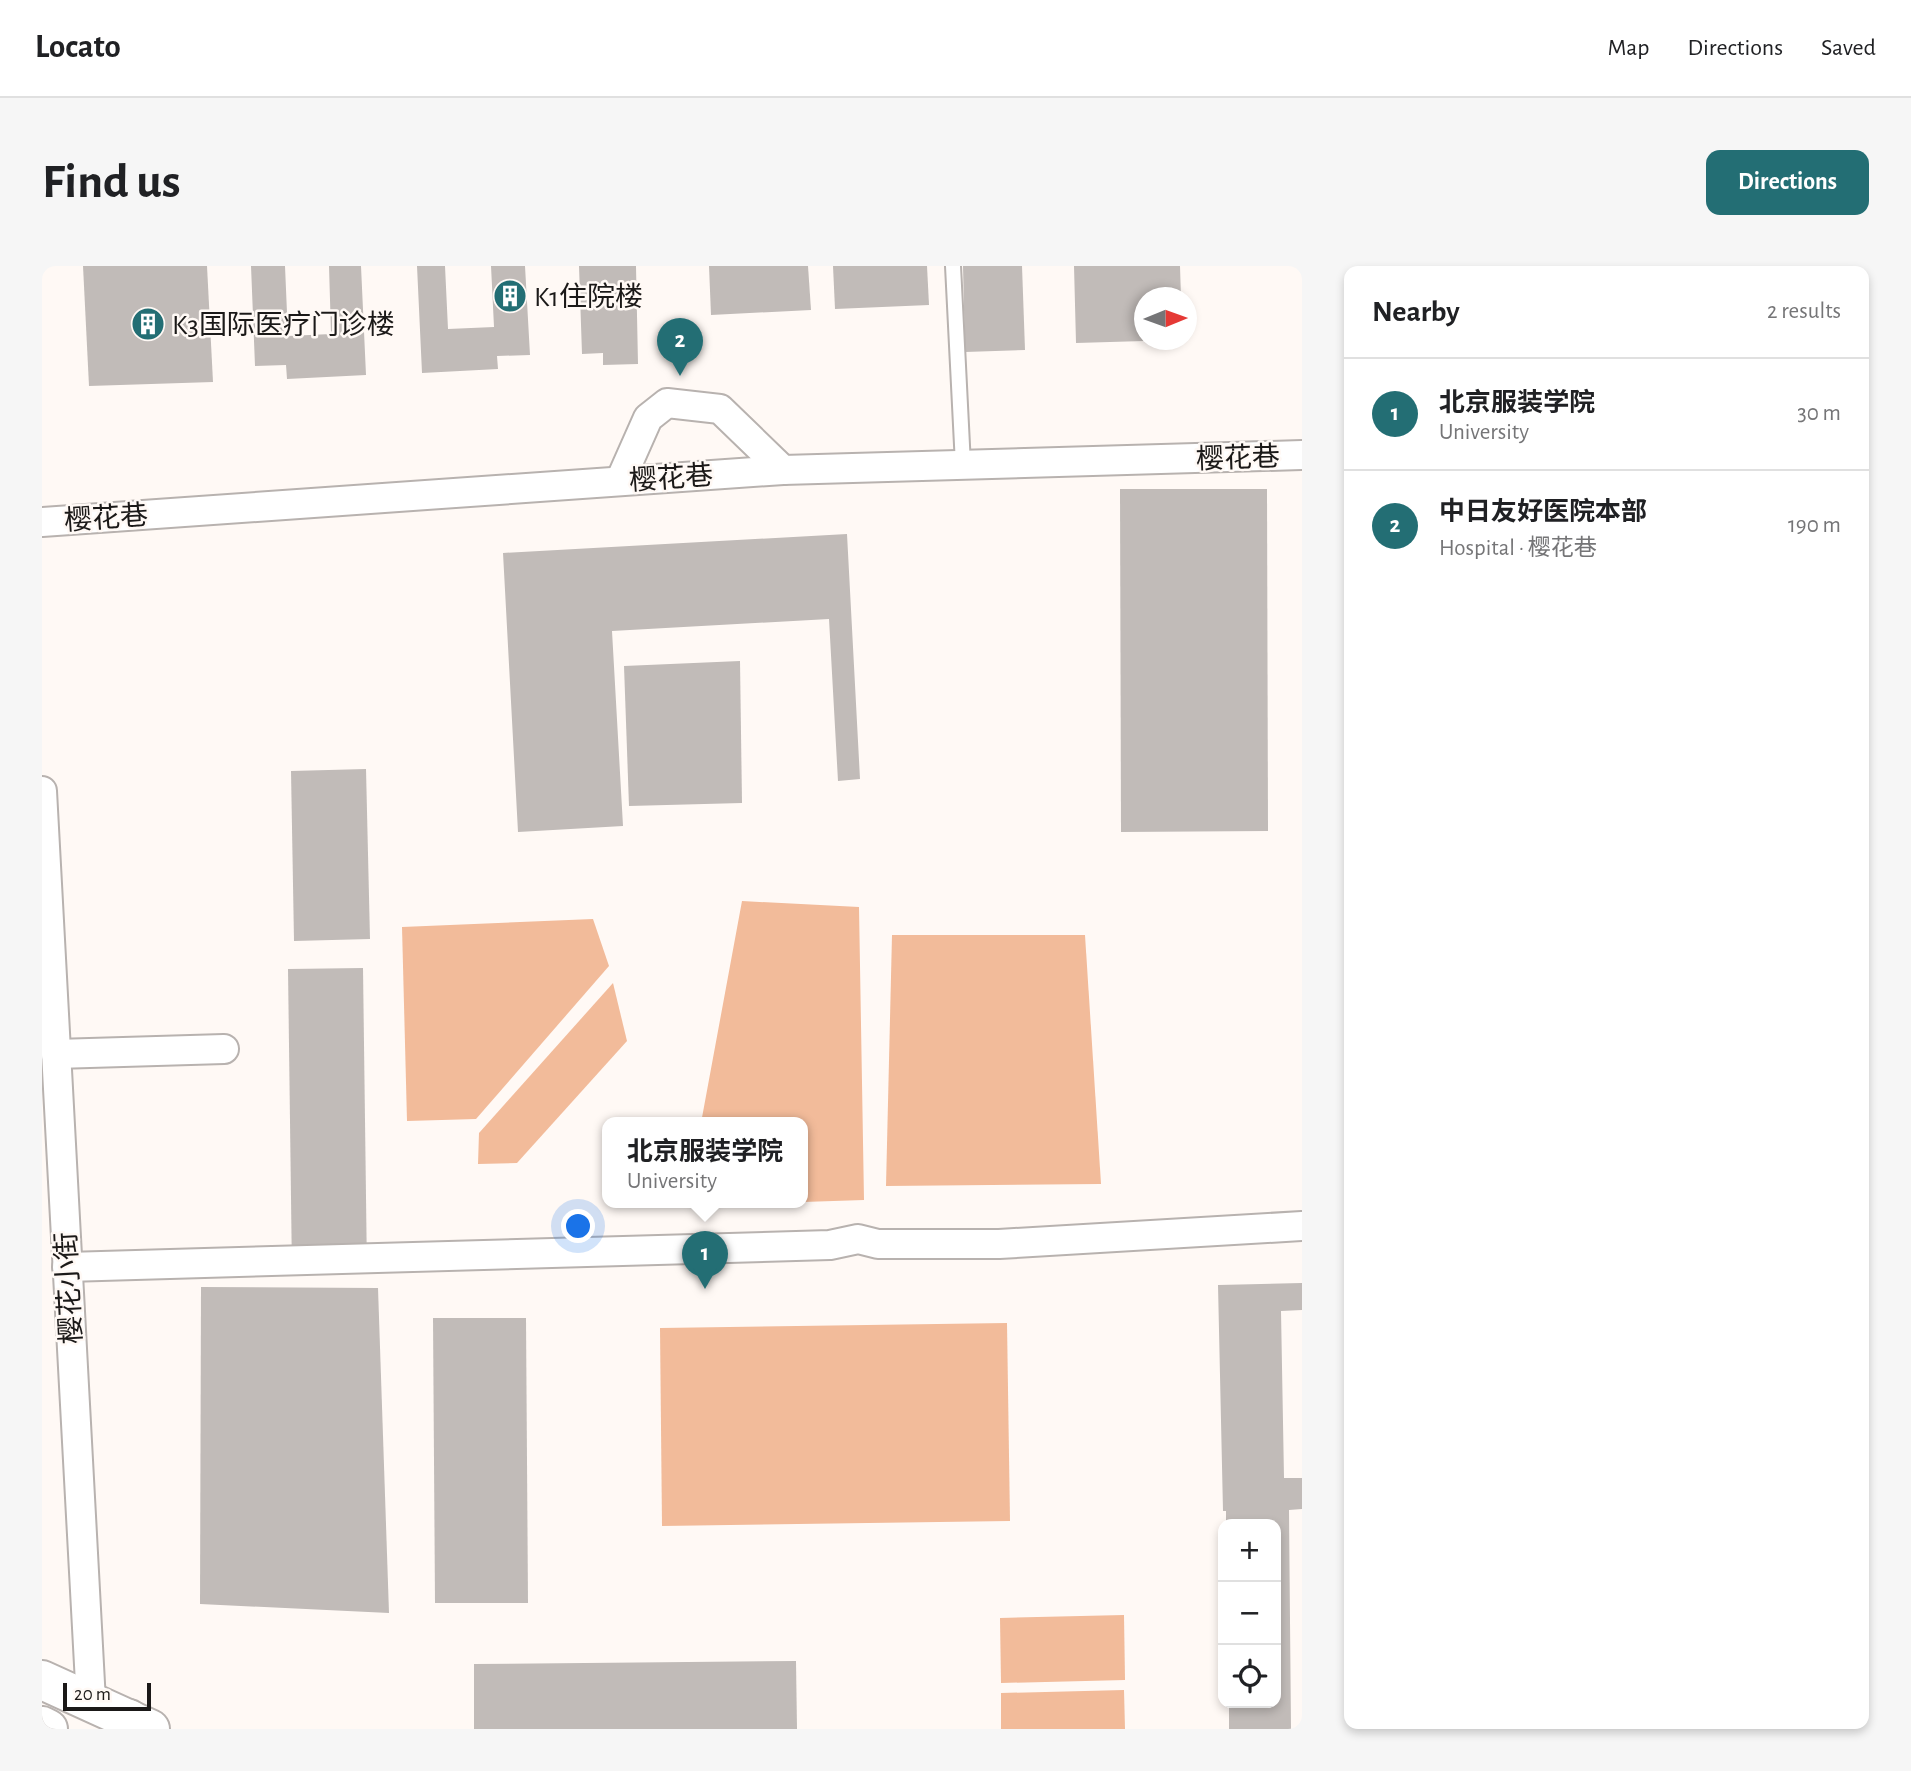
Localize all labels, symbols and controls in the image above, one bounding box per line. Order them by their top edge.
text: Locato [35,31,121,64]
text: Map [1607,36,1649,60]
text: Directions [1687,36,1783,60]
text: Saved [1821,36,1876,60]
button: Directions [1706,150,1869,215]
text: Find us [42,158,181,207]
building icon: K1住院楼 [491,277,529,315]
place label: K1住院楼 [534,282,643,312]
north arrow [1134,287,1197,350]
text: Nearby [1372,297,1460,327]
text: 2 results [1767,300,1841,323]
building icon: K3国际医疗门诊楼 [129,305,167,343]
place label: K3国际医疗门诊楼 [172,310,395,340]
pin: 2 [657,318,703,376]
text: 北京服装学院 [1439,390,1595,416]
text: 1 [1391,402,1399,425]
text: 30 m [1797,402,1841,425]
text: University [1439,421,1529,444]
street label: 樱花巷 [1196,442,1281,474]
street label: 樱花巷 [628,460,714,496]
text: 中日友好医院本部 [1439,499,1647,525]
street label: 樱花巷 [63,500,149,536]
text: 2 [1390,514,1400,537]
text: 190 m [1788,514,1841,537]
text: Hospital · 樱花巷 [1439,537,1597,560]
popup [602,1117,808,1208]
text: 北京服装学院 [627,1139,783,1165]
text: University [627,1170,717,1193]
your location [561,1209,595,1243]
street label: 樱花小街 [51,1231,87,1345]
pin: 1 [682,1231,728,1289]
map controls [1218,1519,1281,1708]
button: + [1218,1519,1281,1582]
button: − [1218,1582,1281,1645]
button: locate [1218,1645,1281,1708]
scale bar [63,1680,150,1712]
text: 20 m [74,1685,111,1704]

